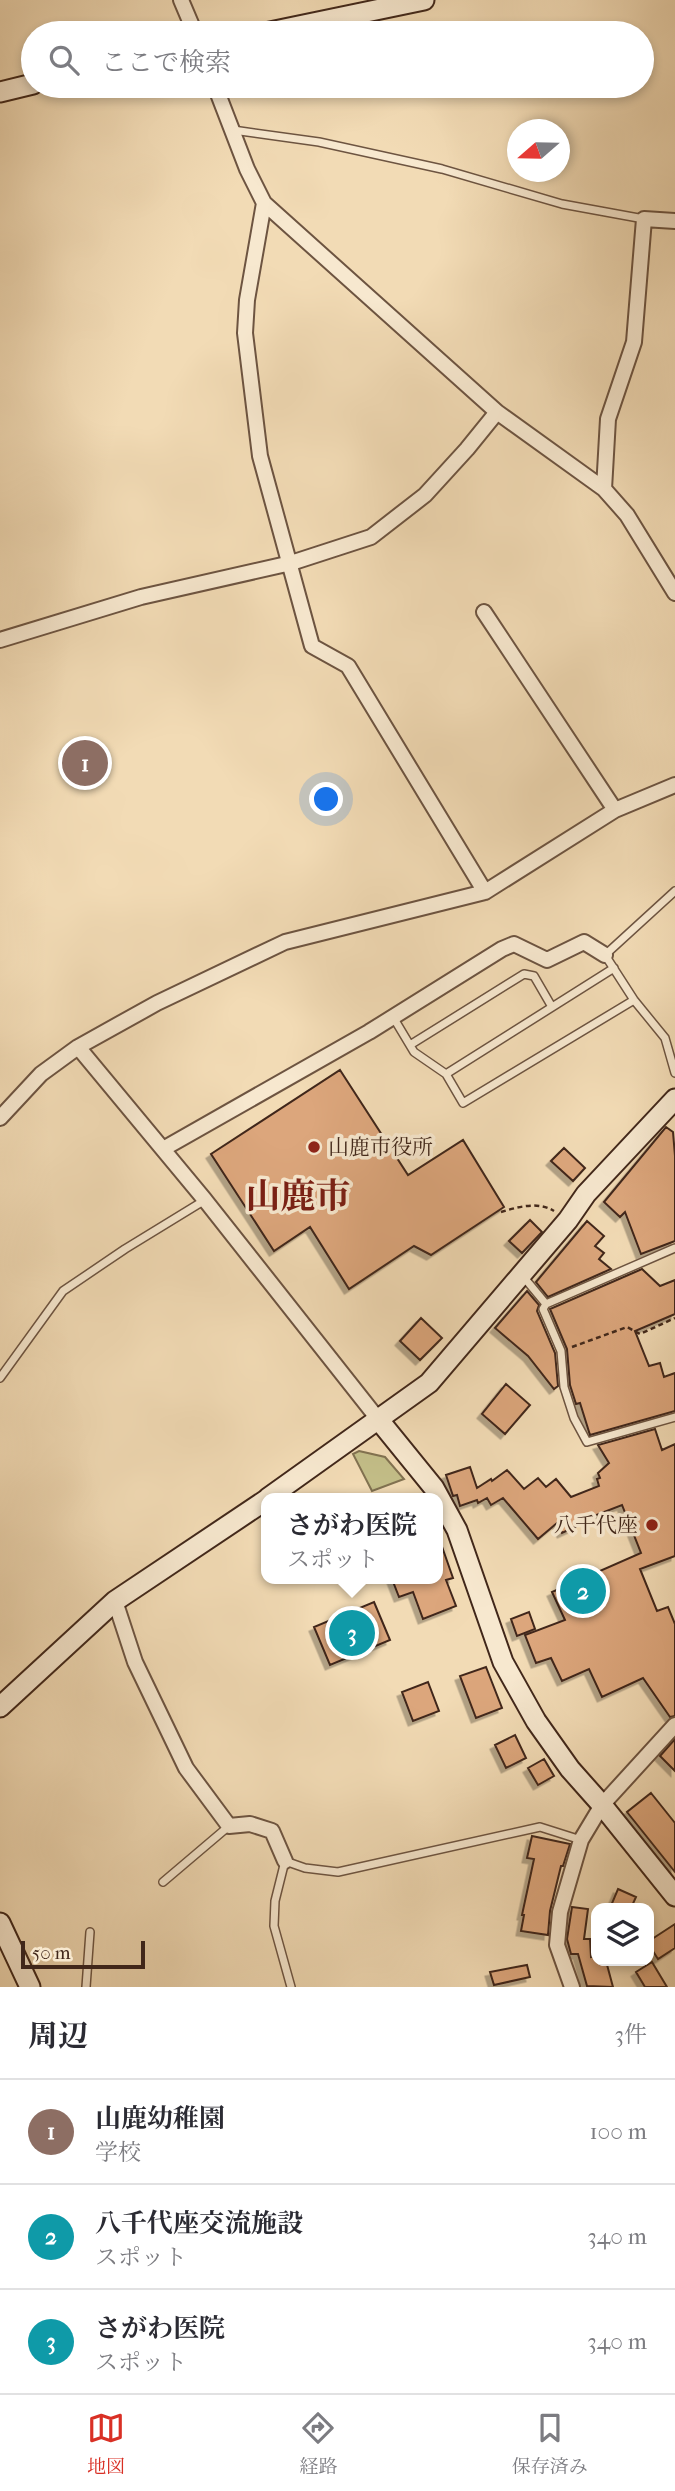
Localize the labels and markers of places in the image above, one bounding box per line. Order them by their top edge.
pin: 1 [62,737,108,789]
place label: 山鹿市役所 [328,1135,433,1159]
marker: 山鹿市役所 [306,1139,322,1155]
place label: 八千代座 [554,1513,638,1537]
marker: 八千代座 [644,1517,660,1533]
pin: 2 [560,1565,606,1617]
pin: 3 [329,1607,375,1659]

